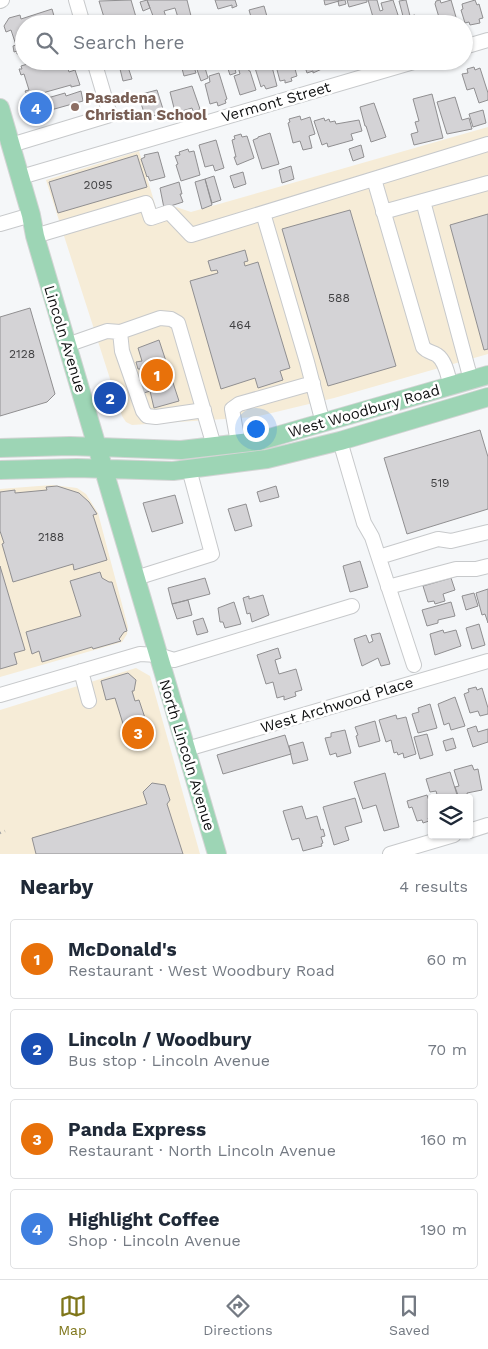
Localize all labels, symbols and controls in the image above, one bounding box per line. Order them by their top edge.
search box [15,15,473,70]
icon: search [33,29,61,57]
text: Search here [73,31,184,54]
street label: Vermont Street [219,78,333,126]
pin: 4 [20,89,52,127]
place label: Pasadena Christian School [85,89,207,124]
marker: Pasadena Christian School [69,101,81,113]
house number: 2095 [84,178,112,192]
street label: Lincoln Avenue [40,283,90,395]
house number: 588 [328,291,350,305]
house number: 464 [229,318,251,332]
house number: 2128 [9,347,35,361]
pin: 1 [141,356,173,394]
pin: 2 [94,379,126,417]
street label: West Woodbury Road [286,381,442,441]
your location [243,416,269,442]
house number: 519 [430,476,450,490]
house number: 2188 [38,530,64,544]
street label: West Archwood Place [258,673,416,737]
street label: North Lincoln Avenue [155,677,219,833]
pin: 3 [122,714,154,752]
map controls [428,794,473,839]
button: layers [428,794,473,839]
text: Nearby [20,874,93,899]
text: 4 results [399,877,468,896]
text: McDonald's [68,938,177,961]
text: 1 [34,950,40,969]
text: 60 m [427,950,467,969]
text: Restaurant · West Woodbury Road [68,961,335,980]
text: Lincoln / Woodbury [68,1028,251,1051]
text: 2 [32,1040,42,1059]
text: 70 m [428,1040,467,1059]
text: Bus stop · Lincoln Avenue [68,1051,270,1070]
text: Panda Express [68,1118,206,1141]
text: 3 [32,1130,42,1149]
text: 160 m [420,1130,467,1149]
text: Restaurant · North Lincoln Avenue [68,1141,336,1160]
text: Highlight Coffee [68,1208,220,1231]
text: 4 [32,1220,42,1239]
text: 190 m [420,1220,467,1239]
text: Shop · Lincoln Avenue [68,1231,241,1250]
tab: Map [58,1292,87,1338]
tab: Directions [203,1292,273,1338]
tab: Saved [389,1292,430,1338]

